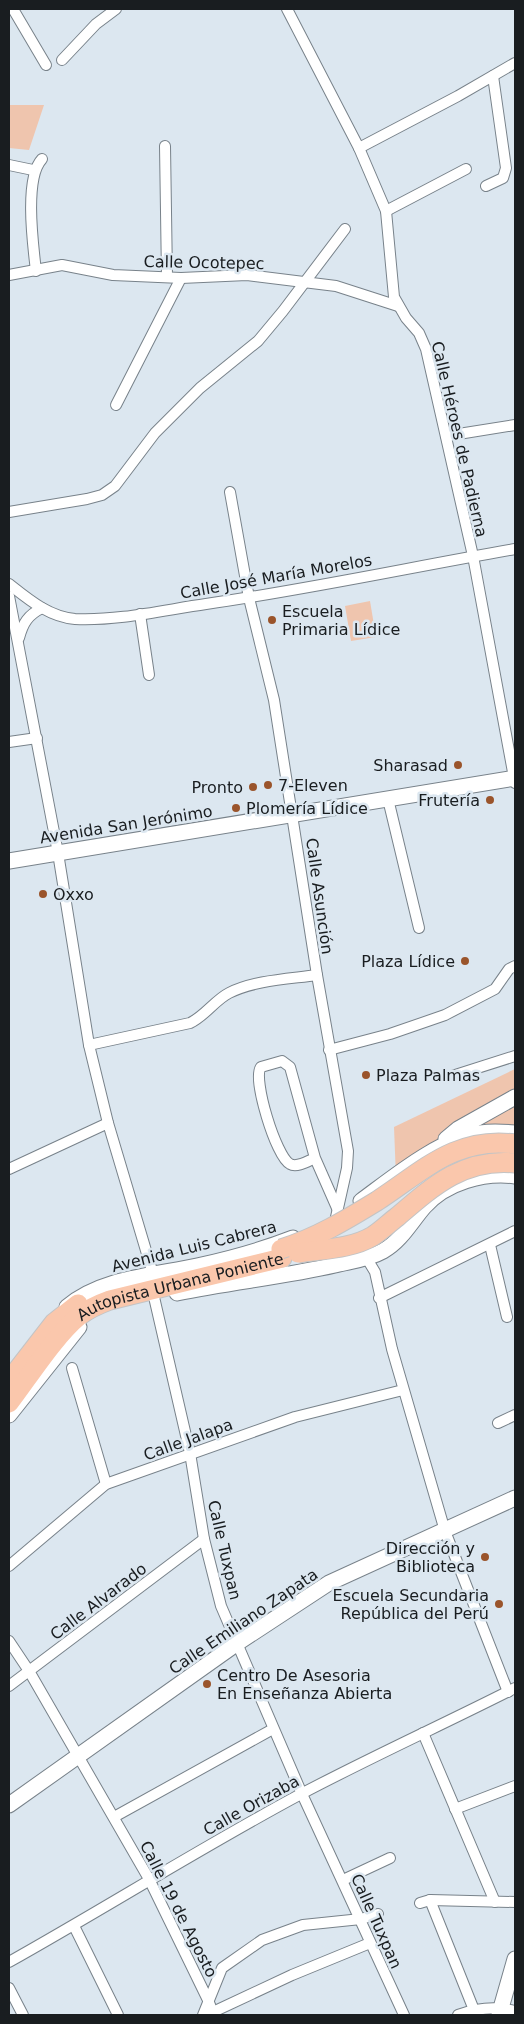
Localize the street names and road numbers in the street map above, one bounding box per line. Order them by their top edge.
street label: Calle Ocotepec [143,252,265,273]
street label: Calle Héroes de Padierna [428,339,491,539]
street label: Calle José María Morelos [179,550,373,603]
street label: Avenida San Jerónimo [38,801,214,848]
street label: Calle Asunción [302,837,337,956]
street label: Avenida Luis Cabrera [110,1217,279,1276]
street label: Autopista Urbana Poniente [73,1249,286,1325]
street label: Calle Jalapa [141,1415,235,1464]
street label: Calle Tuxpan [204,1498,245,1602]
street label: Calle Alvarado [46,1559,150,1644]
street label: Calle Emiliano Zapata [165,1564,321,1678]
street label: Calle Orizaba [200,1771,302,1840]
street label: Calle 19 de Agosto [136,1838,221,1981]
street label: Calle Tuxpan [347,1871,406,1972]

